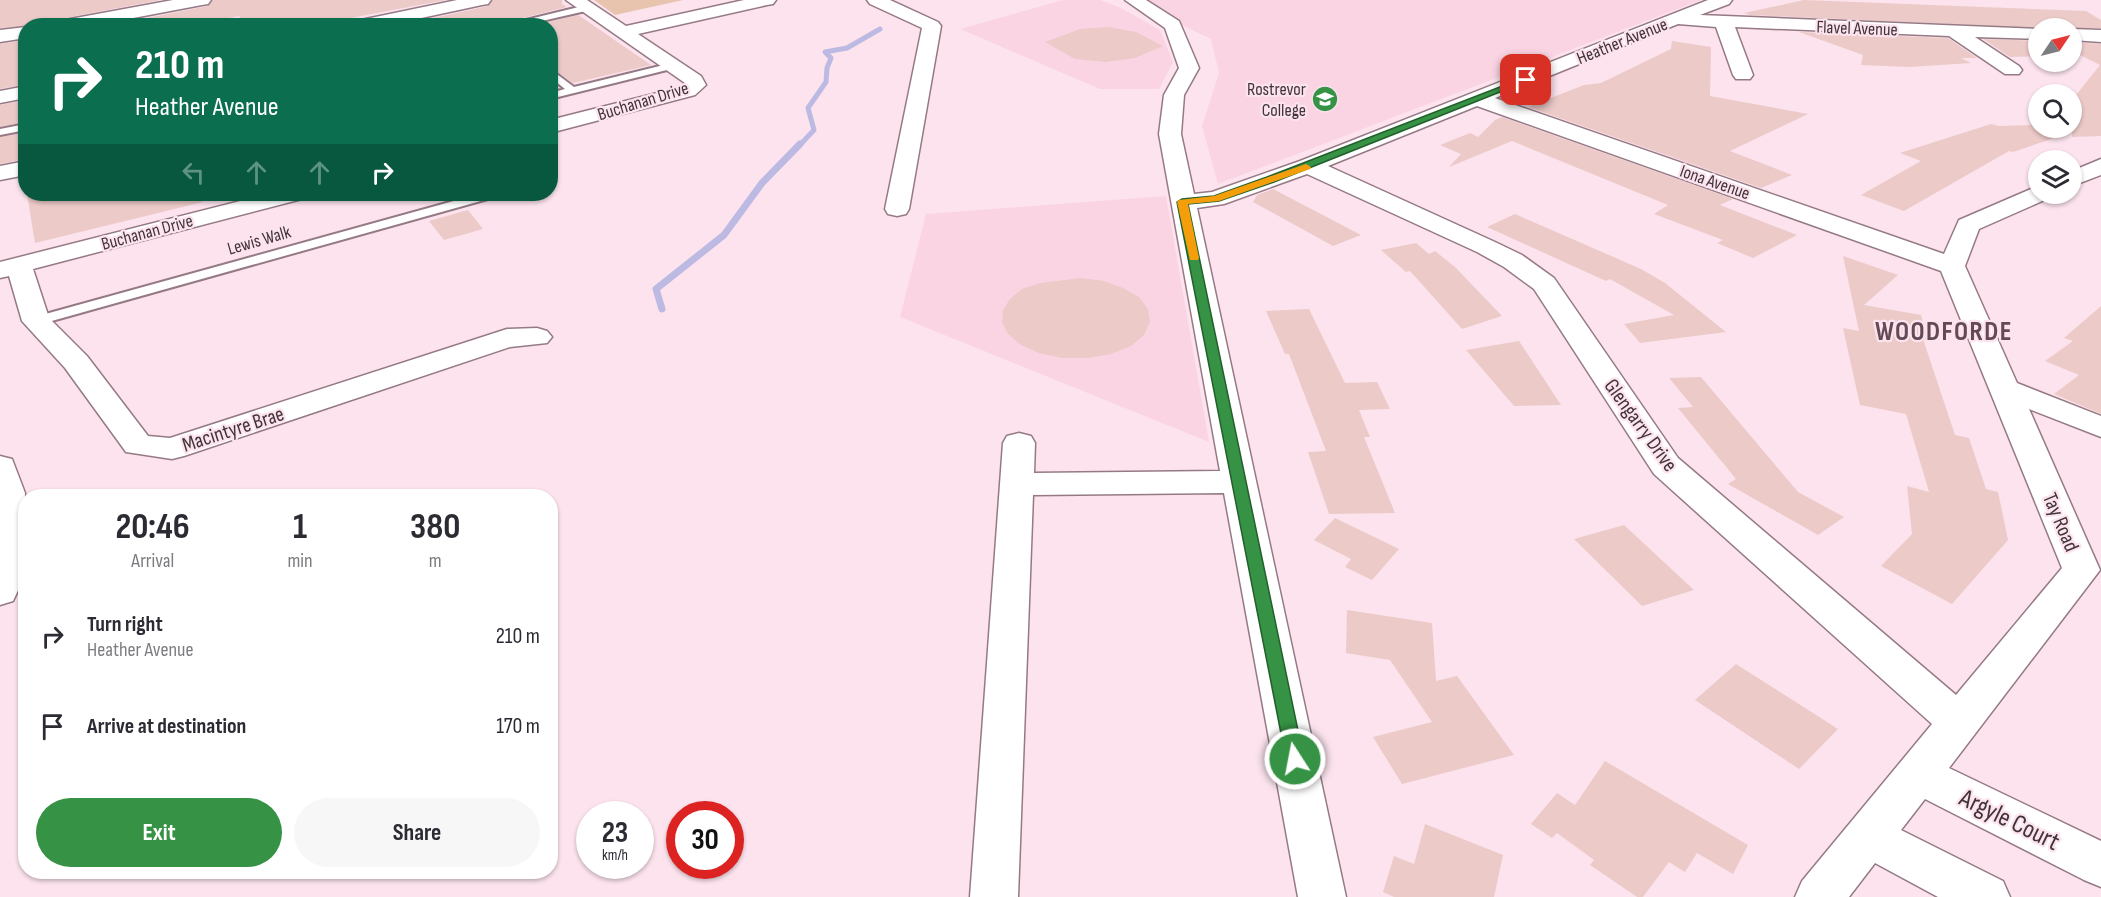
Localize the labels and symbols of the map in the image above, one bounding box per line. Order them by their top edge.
street label: Heather Avenue [1574,14,1671,69]
street label: Flavel Avenue [1816,17,1898,40]
north arrow [2028,18,2082,72]
pin [1500,54,1551,105]
street label: Buchanan Drive [595,78,691,125]
place label: Rostrevor College [1247,79,1306,121]
school or university icon: Rostrevor College [1310,84,1340,114]
street label: Iona Avenue [1677,161,1753,204]
street label: Buchanan Drive [99,210,195,255]
street label: Lewis Walk [225,221,293,260]
district label: WOODFORDE [1875,316,2013,348]
street label: Glengarry Drive [1599,374,1683,476]
street label: Macintyre Brae [179,401,287,458]
street label: Tay Road [2037,489,2084,555]
position arrow [1263,727,1327,791]
street label: Argyle Court [1953,782,2065,858]
speed limit sign: 30 [666,801,744,879]

